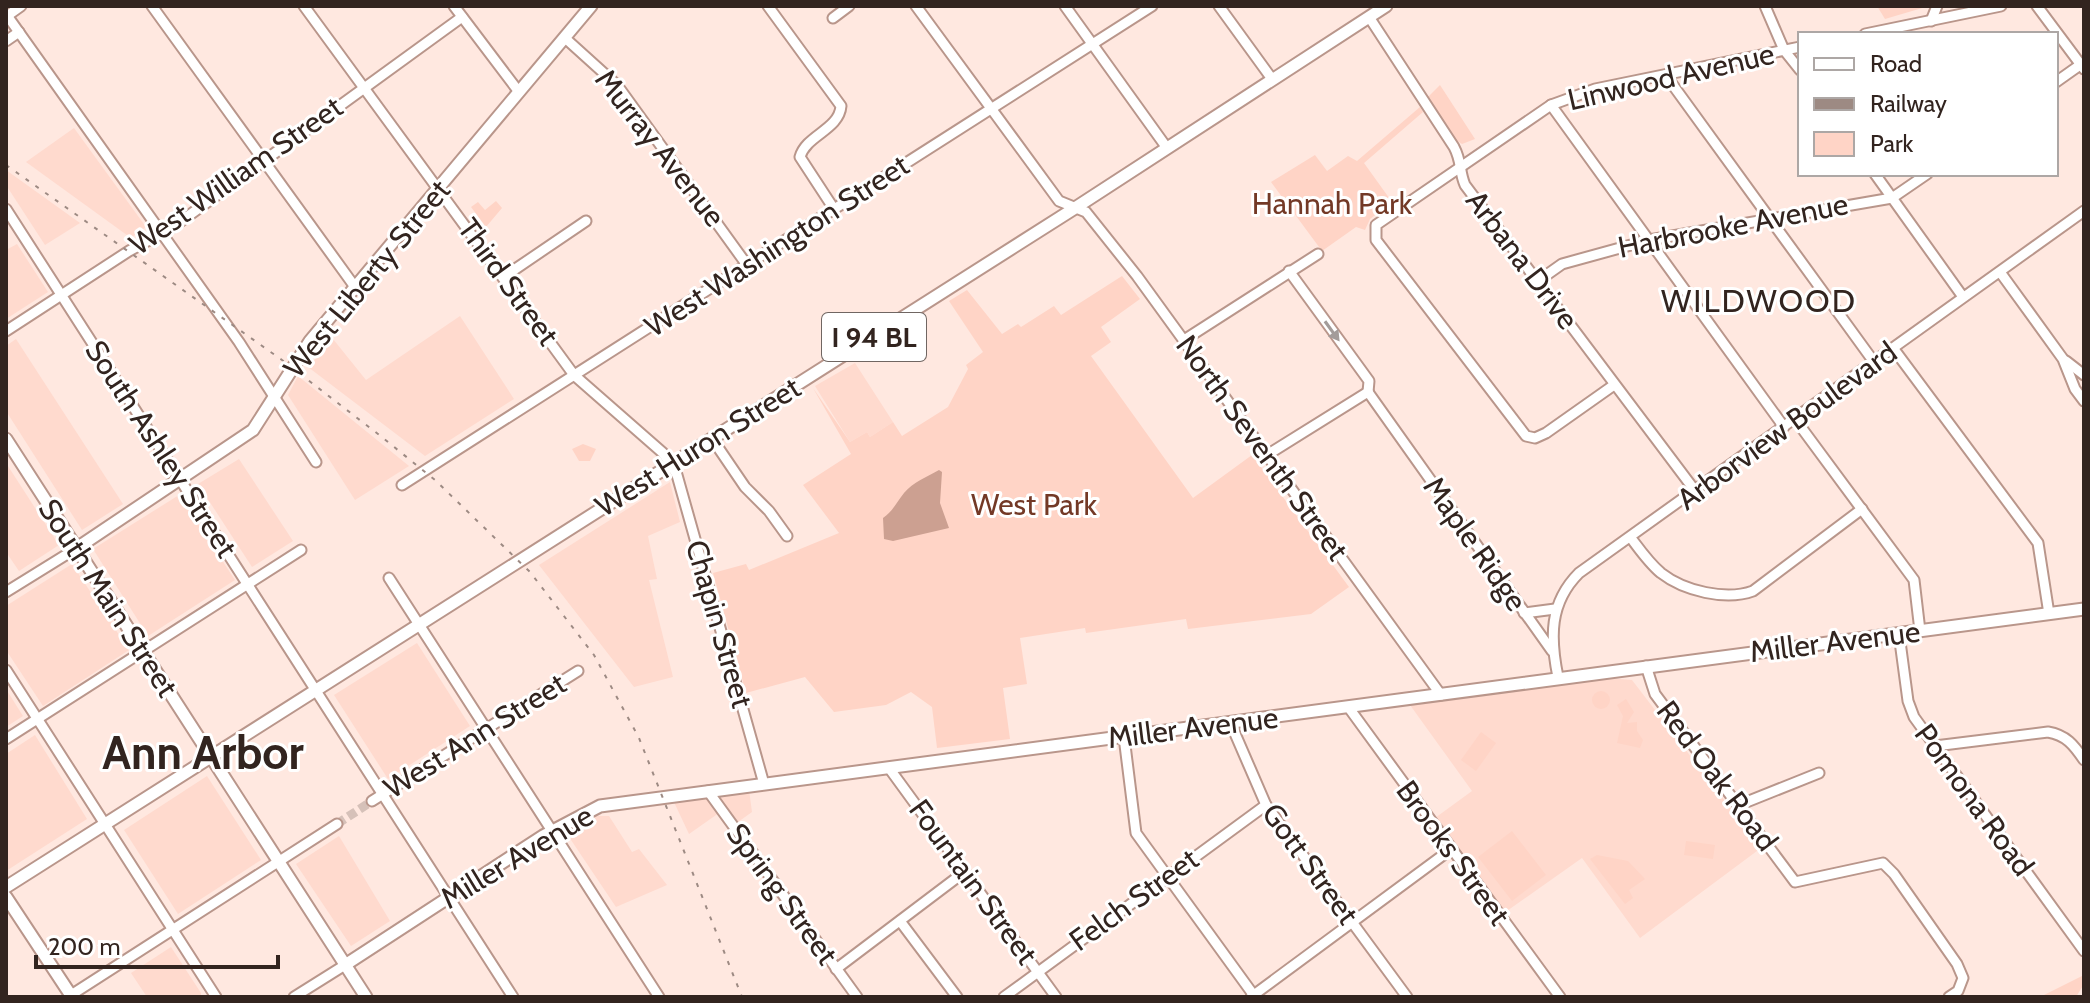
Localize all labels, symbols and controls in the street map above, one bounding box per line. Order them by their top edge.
legend [1798,32,2058,176]
street label: Linwood Avenue [1564,35,1778,118]
text: Road [1870,49,1922,78]
street label: Murray Avenue [588,62,733,234]
street label: West William Street [122,88,349,263]
text: Railway [1870,89,1947,118]
text: Park [1870,129,1913,158]
street label: West Washington Street [638,146,916,345]
street label: West Liberty Street [276,172,458,385]
street label: Arbana Drive [1458,183,1587,336]
park label: Hannah Park [1252,185,1413,222]
street label: Harbrooke Avenue [1615,185,1851,266]
street label: Third Street [450,211,567,352]
district label: WILDWOOD [1661,281,1857,320]
road number: I 94 BL [822,313,926,361]
one-way arrow [1324,321,1340,341]
street label: North Seventh Street [1168,328,1356,567]
street label: South Ashley Street [78,333,245,564]
street label: Arborview Boulevard [1670,333,1904,518]
street label: West Huron Street [588,369,807,524]
street label: Maple Ridge [1416,469,1535,618]
park label: West Park [971,486,1098,523]
street label: South Main Street [31,492,186,704]
street label: Chapin Street [678,536,761,712]
street label: Miller Avenue [1748,613,1922,670]
street label: West Ann Street [377,665,573,806]
street label: Red Oak Road [1649,693,1786,858]
street label: Miller Avenue [1106,699,1280,756]
street label: Pomona Road [1907,716,2042,883]
district label: Ann Arbor [102,725,305,781]
street label: Brooks Street [1389,773,1518,932]
street label: Fountain Street [901,792,1046,971]
street label: Gott Street [1254,796,1367,931]
street label: Miller Avenue [434,797,600,917]
street label: Spring Street [719,816,846,972]
street label: Felch Street [1062,840,1205,959]
scale bar [36,919,278,969]
text: 200 m [48,932,121,961]

